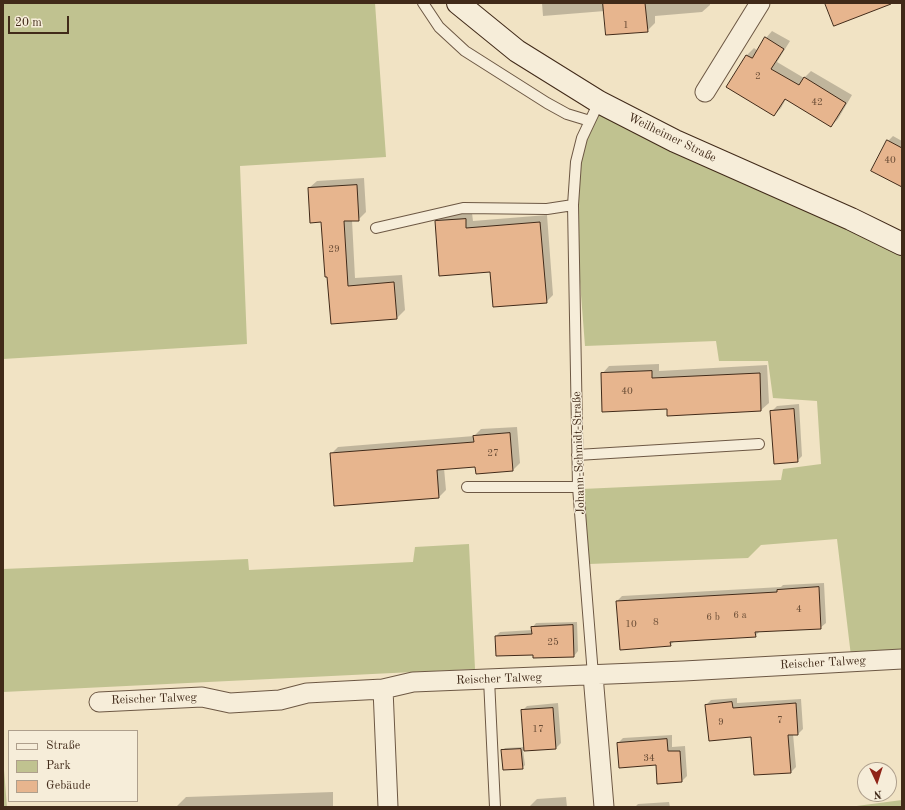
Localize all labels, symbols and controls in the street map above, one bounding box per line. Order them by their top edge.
scale bar [10,8,71,34]
text: 20 m [15,17,42,29]
house number: 1 [623,19,629,31]
house number: 2 [755,70,761,82]
house number: 42 [811,96,823,108]
street label: Weilheimer Straße [625,110,719,166]
house number: 40 [884,154,896,166]
house number: 29 [328,243,340,255]
house number: 40 [621,385,633,397]
street label: Johann-Schmidt-Straße [570,391,588,515]
house number: 27 [487,447,499,459]
house number: 4 [796,603,802,615]
house number: 6 a [733,609,747,621]
house number: 6 b [706,611,720,623]
house number: 8 [653,616,659,628]
house number: 10 [625,618,637,630]
house number: 25 [547,636,559,648]
street label: Reischer Talweg [780,654,866,672]
street label: Reischer Talweg [456,670,542,688]
street label: Reischer Talweg [111,690,197,708]
house number: 7 [777,714,783,726]
house number: 9 [718,716,724,728]
house number: 17 [532,723,544,735]
legend [8,730,138,802]
text: Straße [46,740,80,752]
house number: 34 [643,752,655,764]
text: Park [46,760,71,772]
north arrow [857,762,897,802]
text: Gebäude [46,780,90,792]
text: N [873,788,882,799]

